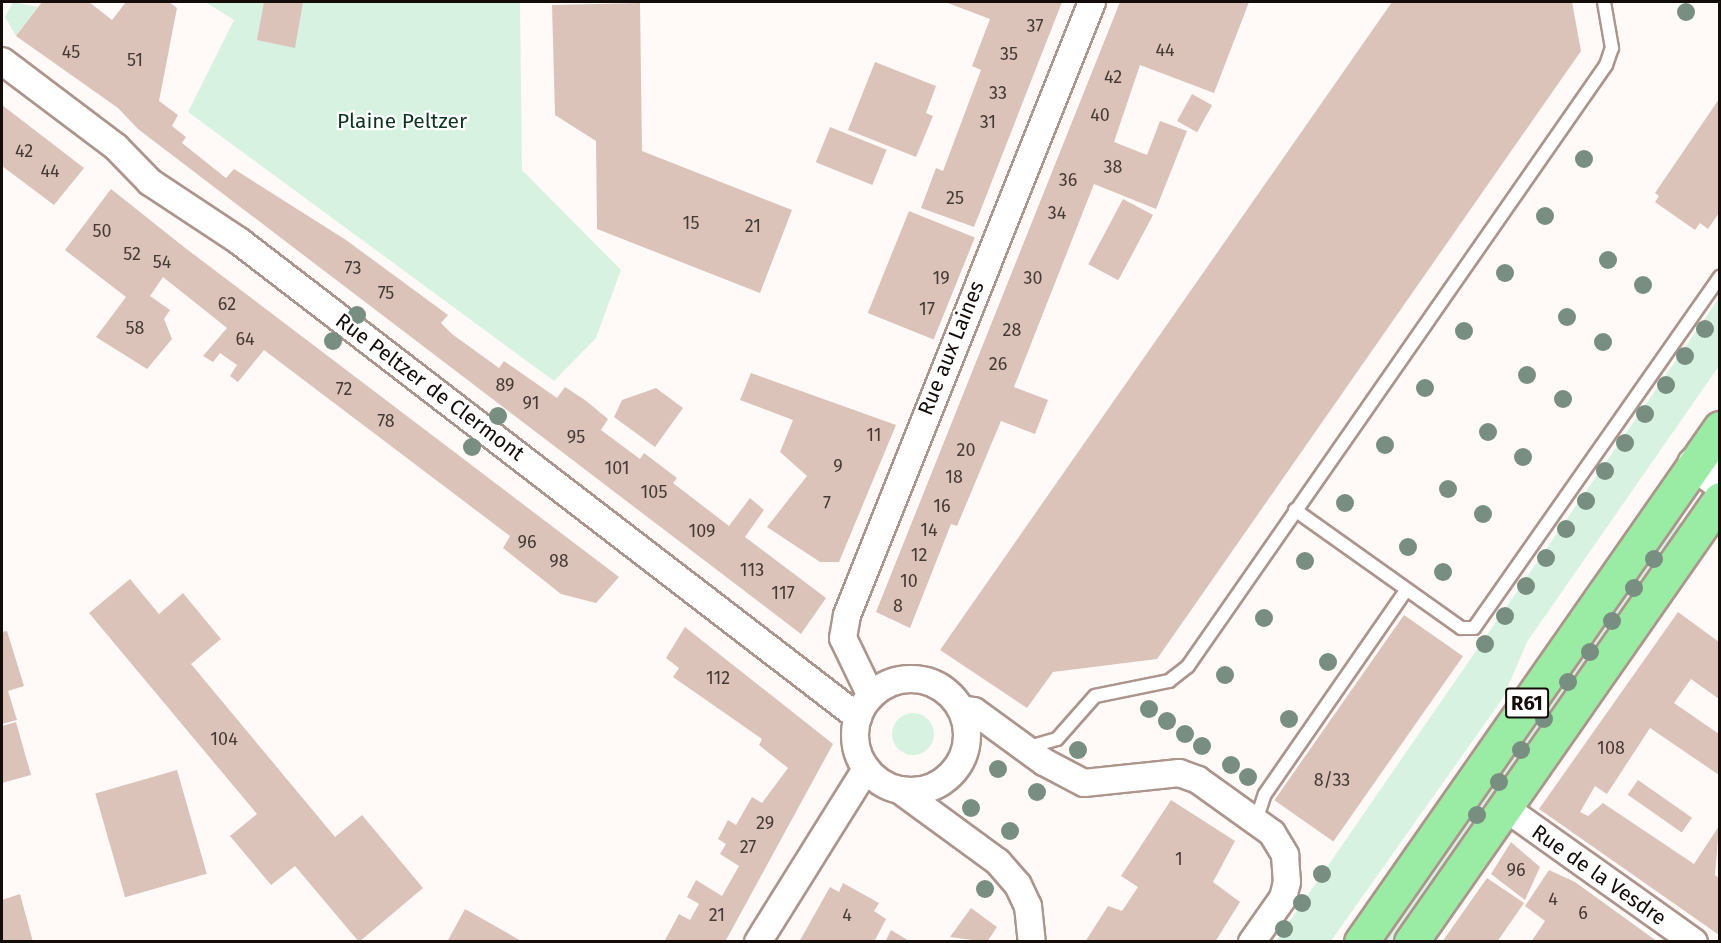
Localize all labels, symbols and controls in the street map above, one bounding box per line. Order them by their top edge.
house number: 37 [1027,15,1043,37]
house number: 44 [1155,39,1175,61]
house number: 45 [62,41,80,63]
house number: 35 [1000,43,1018,65]
house number: 51 [127,49,143,71]
house number: 42 [1104,66,1122,88]
house number: 33 [989,82,1007,104]
house number: 40 [1090,104,1110,126]
park label: Plaine Peltzer [337,108,467,134]
house number: 31 [980,111,996,133]
house number: 42 [15,140,33,162]
house number: 38 [1104,156,1122,178]
house number: 44 [40,160,60,182]
house number: 36 [1059,169,1077,191]
house number: 25 [946,187,964,209]
house number: 34 [1048,202,1066,224]
house number: 15 [683,212,699,234]
house number: 21 [745,215,761,237]
house number: 50 [92,220,112,242]
house number: 52 [123,243,141,265]
house number: 54 [153,251,171,273]
house number: 73 [345,257,361,279]
house number: 19 [932,267,950,289]
house number: 30 [1023,267,1043,289]
street label: Rue aux Laines [913,277,989,419]
house number: 75 [378,282,394,304]
house number: 62 [218,293,236,315]
house number: 17 [919,298,935,320]
street label: Rue Peltzer de Clermont [331,308,529,466]
house number: 58 [126,317,144,339]
house number: 28 [1003,319,1021,341]
house number: 64 [235,328,255,350]
house number: 26 [989,353,1007,375]
house number: 89 [495,374,515,396]
house number: 72 [336,378,352,400]
house number: 91 [523,392,539,414]
house number: 78 [377,410,395,432]
house number: 11 [866,424,882,446]
house number: 95 [567,426,585,448]
house number: 20 [957,439,975,461]
house number: 9 [833,455,843,477]
house number: 101 [604,457,630,479]
house number: 18 [945,466,963,488]
house number: 105 [641,481,667,503]
house number: 7 [823,492,831,514]
house number: 16 [933,495,951,517]
house number: 14 [920,519,938,541]
house number: 109 [688,520,716,542]
house number: 96 [517,531,537,553]
house number: 12 [911,544,927,566]
house number: 98 [549,550,569,572]
house number: 113 [740,559,764,581]
house number: 10 [900,570,918,592]
house number: 117 [771,582,795,604]
house number: 8 [893,595,903,617]
house number: 112 [706,667,730,689]
road number: R61 [1504,686,1550,720]
house number: 104 [210,728,238,750]
house number: 108 [1597,737,1625,759]
house number: 8/33 [1314,769,1350,791]
house number: 29 [756,812,774,834]
street label: Rue de la Vesdre [1527,819,1671,931]
house number: 27 [740,836,756,858]
house number: 1 [1175,848,1183,870]
house number: 96 [1506,859,1526,881]
house number: 4 [1548,888,1558,910]
house number: 6 [1578,902,1588,924]
house number: 21 [709,904,725,926]
house number: 4 [842,904,852,926]

